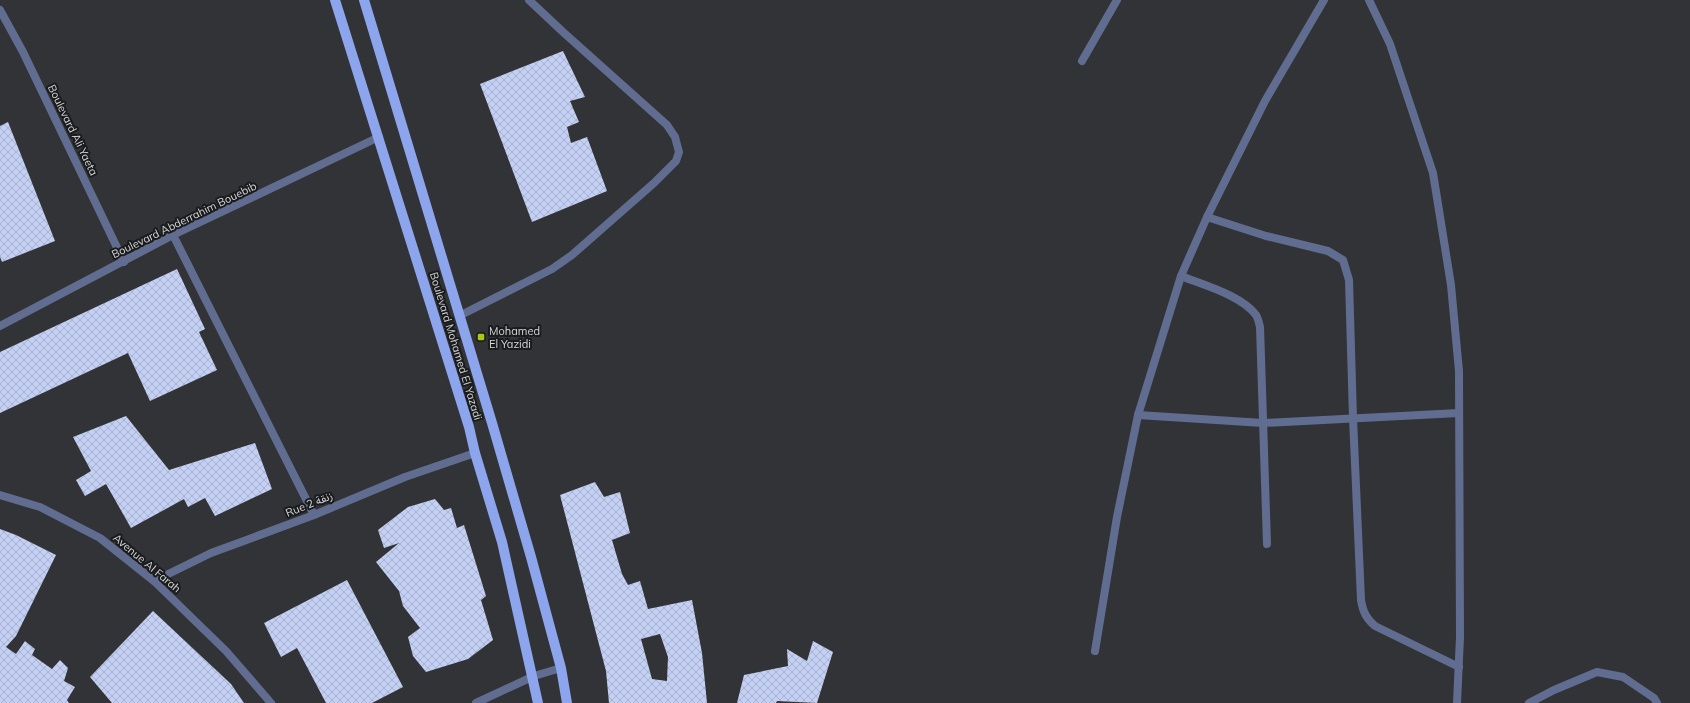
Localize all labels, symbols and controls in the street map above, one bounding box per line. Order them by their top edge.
street label: Boulevard Ali Yaeta [45,82,101,178]
street label: Boulevard Abderrahim Bouebib [109,179,259,261]
street label: Boulevard Mohamed El Yazadi [427,270,485,422]
place label: Mohamed El Yazidi [489,324,540,351]
marker: Mohamed El Yazidi [476,332,486,342]
street label: Rue 2 زنقة [283,488,335,520]
street label: Avenue Al Farah [110,531,184,595]

